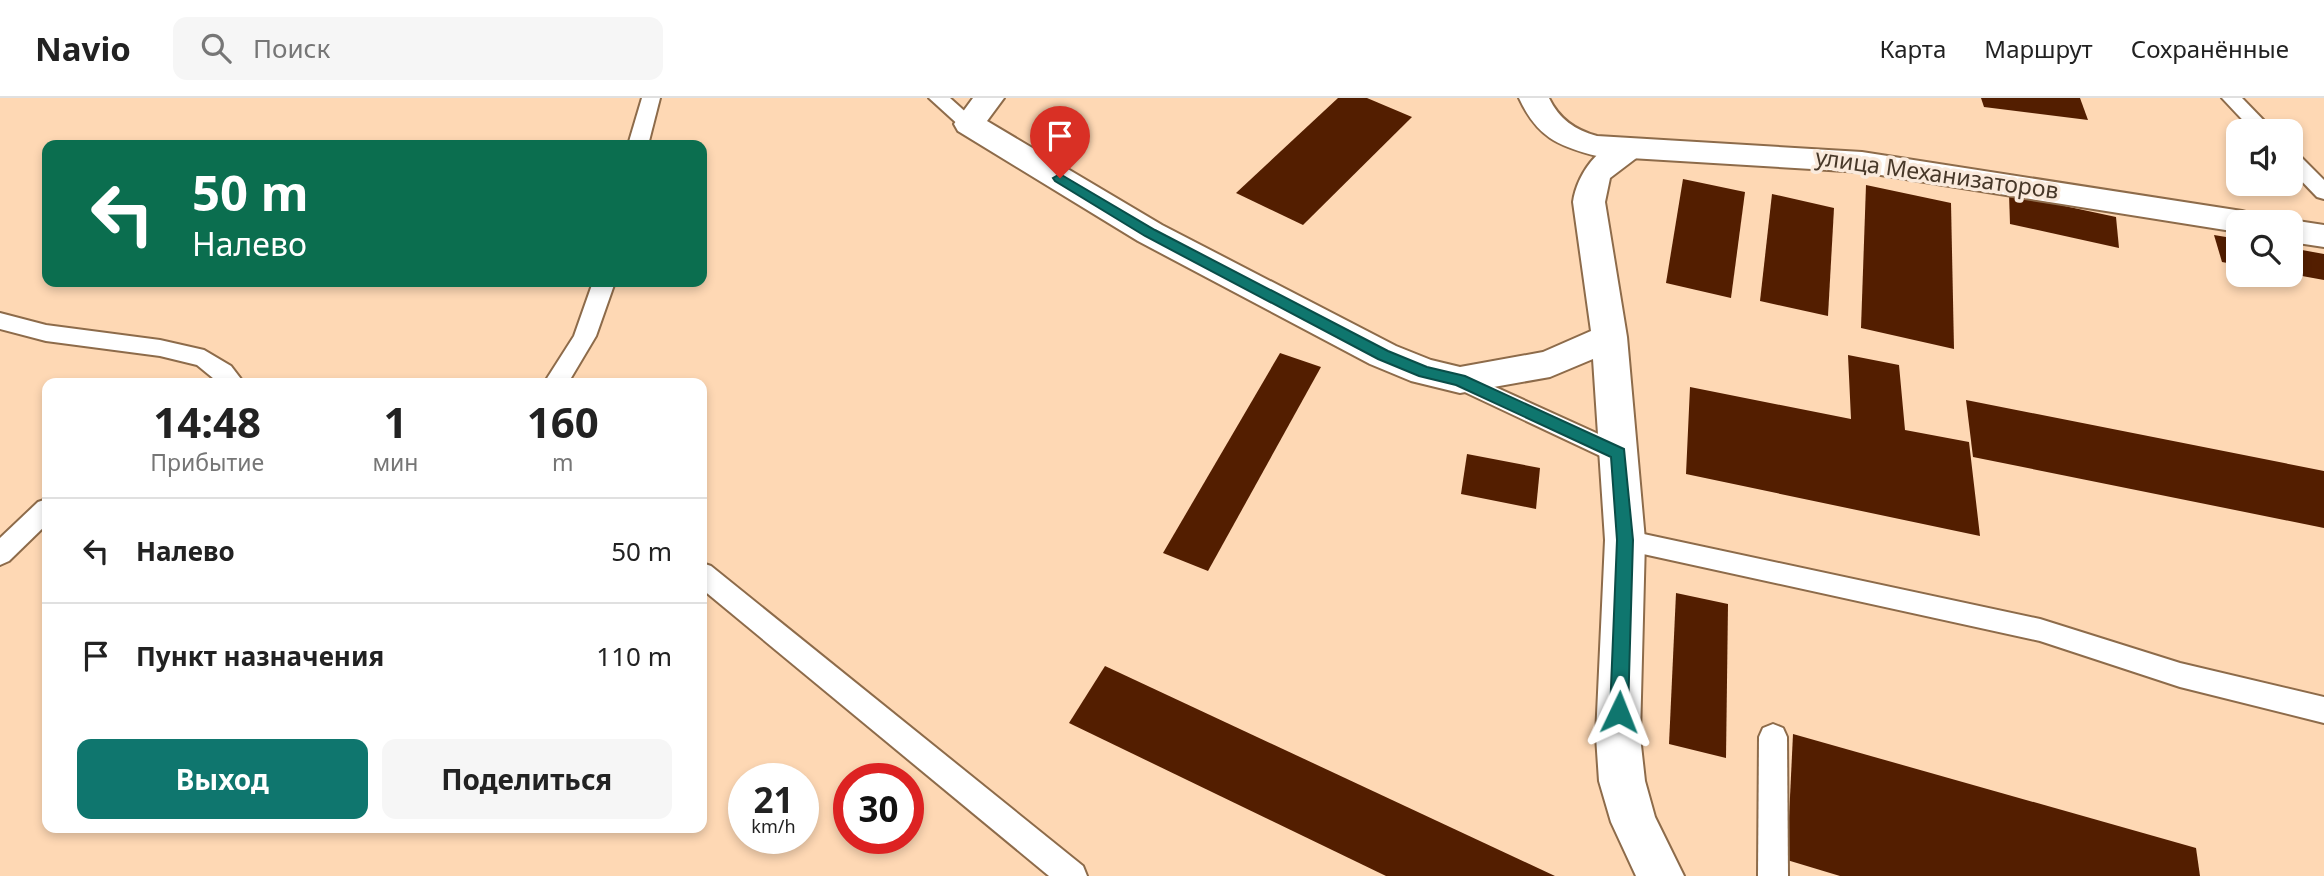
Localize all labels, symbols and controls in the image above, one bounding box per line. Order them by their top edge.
search box [173,17,663,80]
text: Navio [35,26,131,71]
icon: search [197,29,235,67]
text: Поиск [253,30,330,66]
text: Карта [1879,32,1946,65]
text: Маршрут [1984,32,2093,65]
text: Сохранённые [2131,32,2289,65]
pin [1030,106,1090,178]
icon: arrive [1041,117,1079,155]
map controls [2226,119,2303,287]
button: sound [2226,119,2303,196]
street label: улица Механизаторов [1813,140,2061,206]
text: 50 m [192,159,309,225]
icon: left [77,168,168,259]
button: search [2226,210,2303,287]
text: Налево [192,222,307,265]
text: 14:48 [153,393,261,450]
text: 1 [383,393,407,450]
text: 160 [527,393,599,450]
text: Прибытие [150,446,264,478]
text: мин [372,446,418,478]
text: m [552,446,574,478]
icon: left [77,532,115,570]
text: Налево [136,533,235,569]
text: 50 m [611,533,672,569]
icon: arrive [77,637,115,675]
text: Пункт назначения [136,638,384,674]
text: 110 m [596,638,672,674]
position arrow [1582,675,1656,749]
button: Выход [77,739,368,819]
button: Поделиться [382,739,672,819]
speed limit sign: 30 [833,763,924,854]
text: 21 [753,776,794,823]
text: km/h [751,814,796,838]

